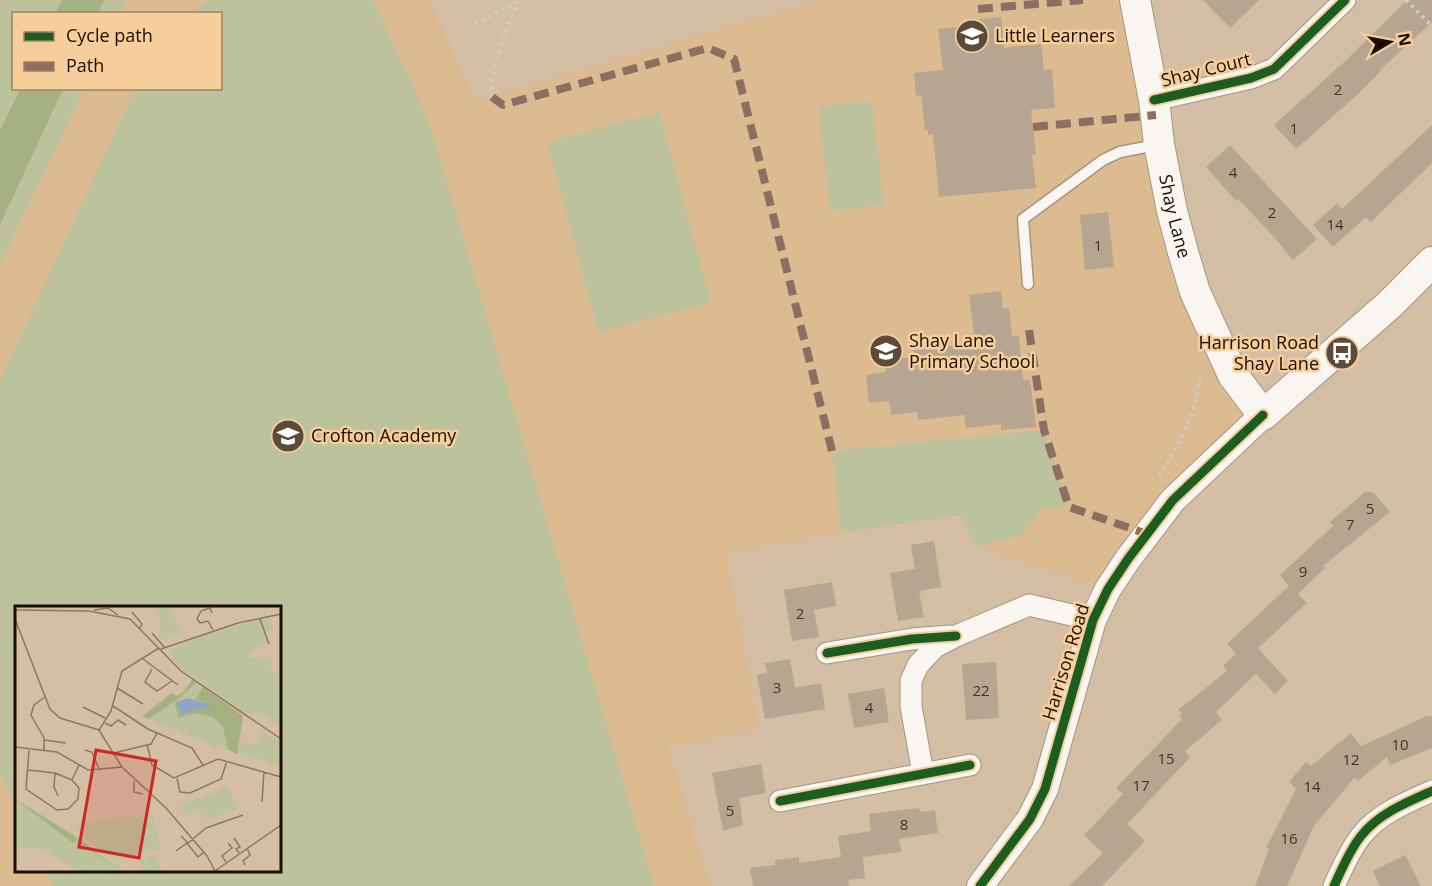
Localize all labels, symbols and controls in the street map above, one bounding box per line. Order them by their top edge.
legend [12,12,222,90]
north arrow [1360,12,1420,72]
school or university icon: Little Learners [954,18,990,54]
text: Cycle path [66,23,153,47]
place label: Little Learners [995,23,1115,47]
text: N [1393,31,1417,48]
street label: Shay Court [1158,46,1253,92]
text: Path [66,53,104,77]
house number: 2 [1334,79,1342,99]
house number: 1 [1290,118,1298,138]
house number: 4 [1229,162,1238,182]
street label: Shay Lane [1154,172,1197,261]
house number: 2 [1268,202,1276,222]
house number: 14 [1326,214,1344,234]
house number: 1 [1094,235,1102,255]
place label: Shay Lane Primary School [909,328,1035,373]
place label: Harrison Road Shay Lane [1198,330,1319,375]
school or university icon: Shay Lane Primary School [868,333,904,369]
bus stop icon: Harrison Road Shay Lane [1324,335,1360,371]
school or university icon: Crofton Academy [270,418,306,454]
place label: Crofton Academy [311,423,457,447]
house number: 5 [1366,498,1374,518]
house number: 7 [1346,514,1354,534]
house number: 9 [1299,561,1307,581]
street label: Harrison Road [1036,601,1094,723]
house number: 2 [796,603,804,623]
inset map [15,606,280,871]
house number: 3 [773,677,781,697]
house number: 22 [972,680,990,700]
house number: 4 [865,697,874,717]
house number: 10 [1391,734,1409,754]
house number: 15 [1157,748,1175,768]
house number: 12 [1342,749,1360,769]
house number: 17 [1132,775,1150,795]
house number: 14 [1303,776,1321,796]
house number: 5 [726,800,734,820]
house number: 8 [900,814,908,834]
house number: 16 [1280,828,1298,848]

